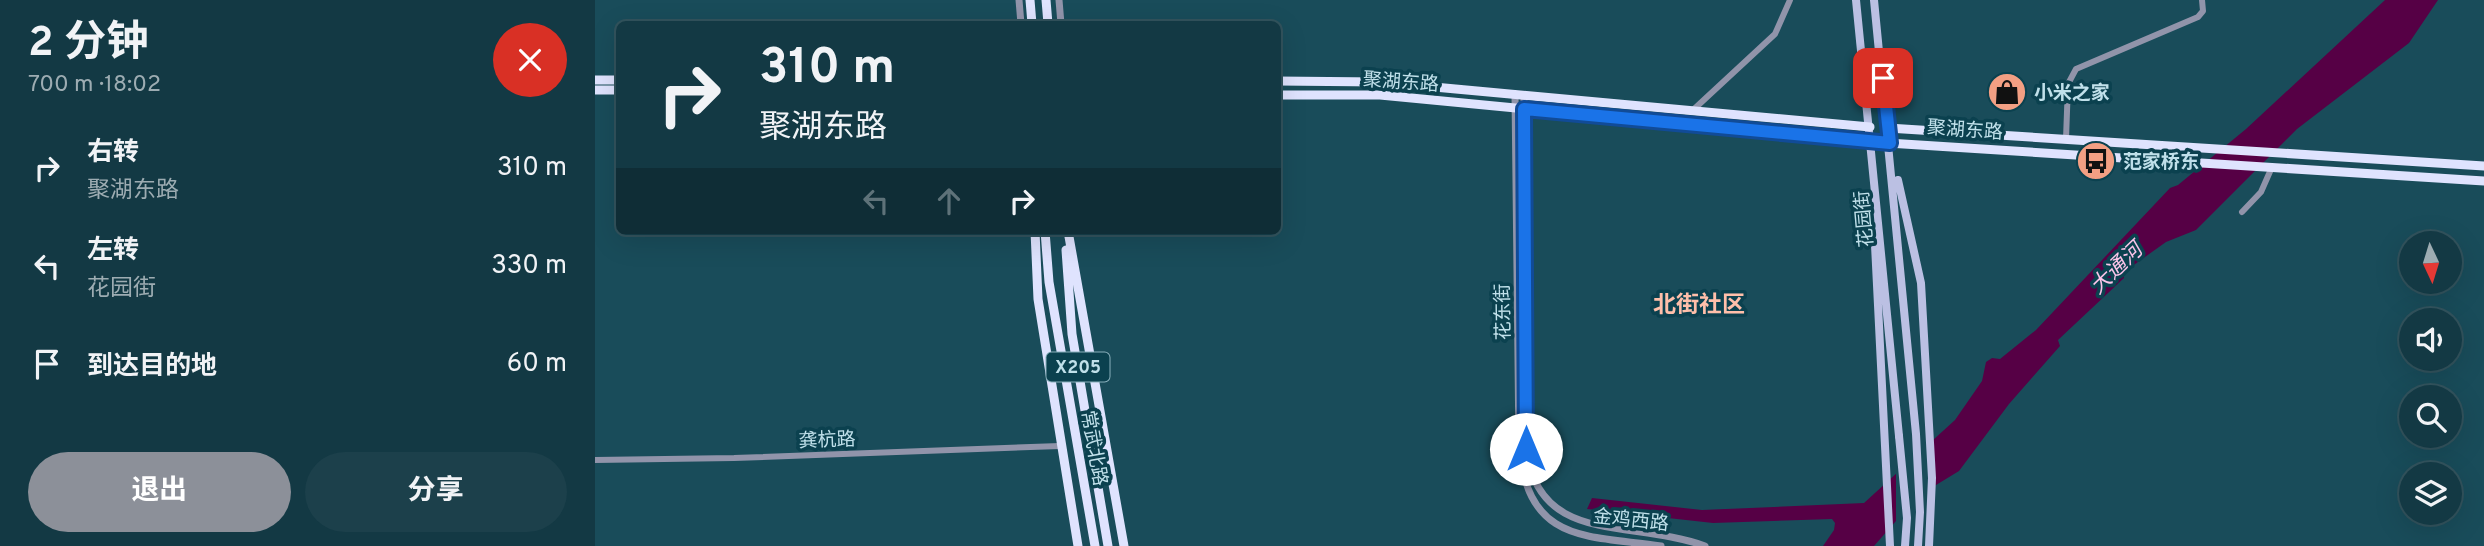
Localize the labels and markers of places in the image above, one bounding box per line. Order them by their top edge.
pin [1853,48,1913,108]
shop icon: 小米之家 [1986,71,2028,113]
place label: 小米之家 [2034,82,2110,106]
bus stop icon: 范家桥东 [2075,140,2117,182]
place label: 范家桥东 [2123,151,2199,175]

